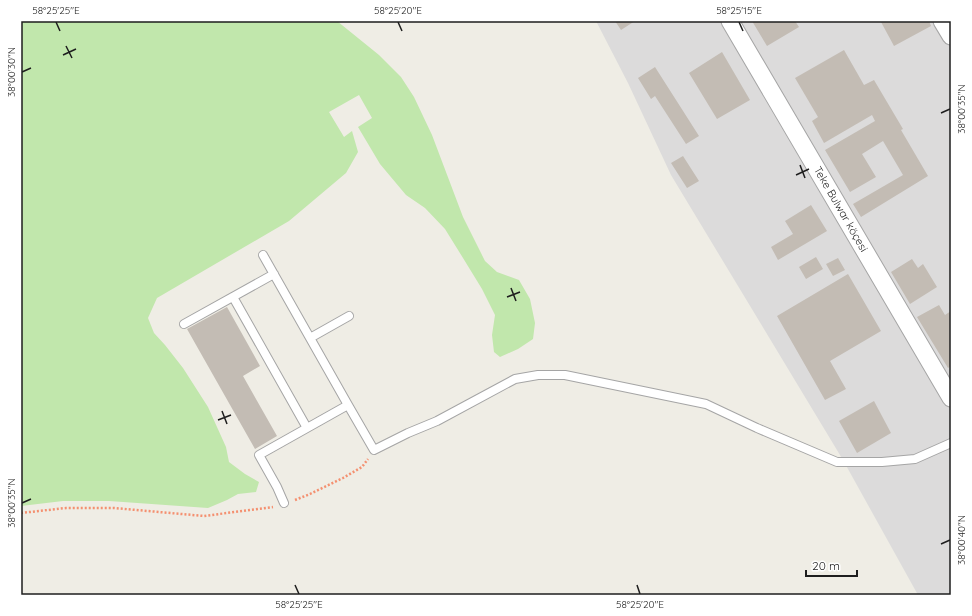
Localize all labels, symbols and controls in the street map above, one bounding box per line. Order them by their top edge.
text: 58°25'25"E [32,4,80,17]
text: 58°25'20"E [374,4,422,17]
text: 58°25'15"E [716,4,762,17]
text: 38°00'30"N [5,47,18,97]
text: 38°00'35"N [955,84,968,134]
street label: Teke Bulwar köçesi [811,164,871,254]
text: 38°00'35"N [5,478,18,528]
text: 38°00'40"N [955,515,968,565]
scale bar [806,552,857,578]
text: 20 m [812,558,840,573]
text: 58°25'25"E [275,598,323,611]
text: 58°25'20"E [616,598,664,611]

